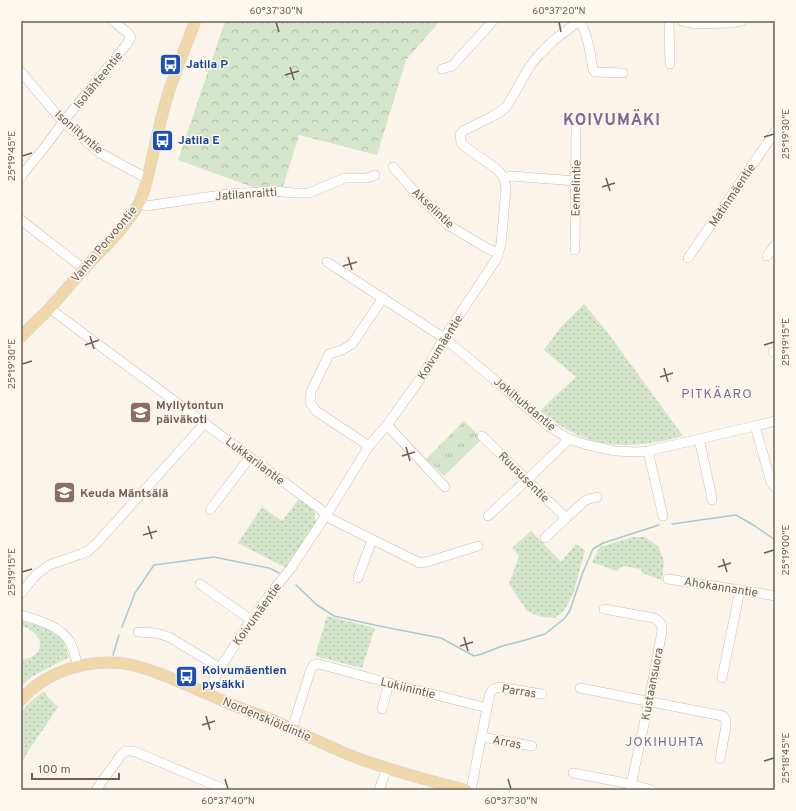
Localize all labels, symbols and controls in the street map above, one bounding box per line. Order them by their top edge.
text: 60°37'30"N [249,5,303,18]
text: 60°37'20"N [532,5,586,18]
street label: Isolähteentie [71,49,127,113]
bus stop icon: Jatila P [158,51,184,77]
place label: Jatila P [186,57,228,73]
street label: Isoniityntie [51,107,106,158]
district label: KOIVUMÄKI [563,109,661,131]
text: 25°19'30"E [780,109,793,159]
bus stop icon: Jatila E [150,127,176,153]
text: 25°19'45"E [6,131,19,181]
place label: Jatila E [178,133,220,149]
street label: Eemelintie [569,160,585,217]
street label: Matinmäentie [706,161,760,230]
street label: Jatilanraitti [215,185,278,205]
street label: Akselintie [408,185,457,233]
street label: Vanha Porvoontie [68,203,141,286]
street label: Koivumäentie [415,312,467,383]
text: 25°19'15"E [780,318,793,366]
text: 25°19'30"E [6,339,19,389]
street label: Jokihuhdantie [490,374,559,436]
district label: PITKÄARO [681,385,753,403]
place label: Myllytontun päiväkoti [156,398,224,428]
school or university icon: Myllytontun päiväkoti [127,399,153,425]
street label: Lukkarilantie [222,434,287,489]
street label: Ruususentie [494,449,552,507]
school or university icon: Keuda Mäntsälä [52,480,78,506]
place label: Keuda Mäntsälä [80,486,169,502]
text: 25°19'00"E [780,524,793,576]
text: 25°19'15"E [6,548,19,596]
street label: Ahokannantie [683,574,759,602]
street label: Koivumäentie [230,580,286,649]
street label: Kustaansuora [638,646,668,722]
place label: Koivumäentien pysäkki [202,663,287,693]
bus stop icon: Koivumäentien pysäkki [173,664,199,690]
street label: Lukiinintie [379,674,437,704]
street label: Parras [500,681,537,703]
street label: Nordenskiöldintie [220,694,313,746]
street label: Arras [491,732,523,754]
text: 25°18'45"E [780,733,793,783]
district label: JOKIHUHTA [625,735,705,751]
scale bar [32,755,119,781]
text: 100 m [38,762,71,778]
text: 60°37'40"N [201,795,255,808]
text: 60°37'30"N [484,795,538,808]

